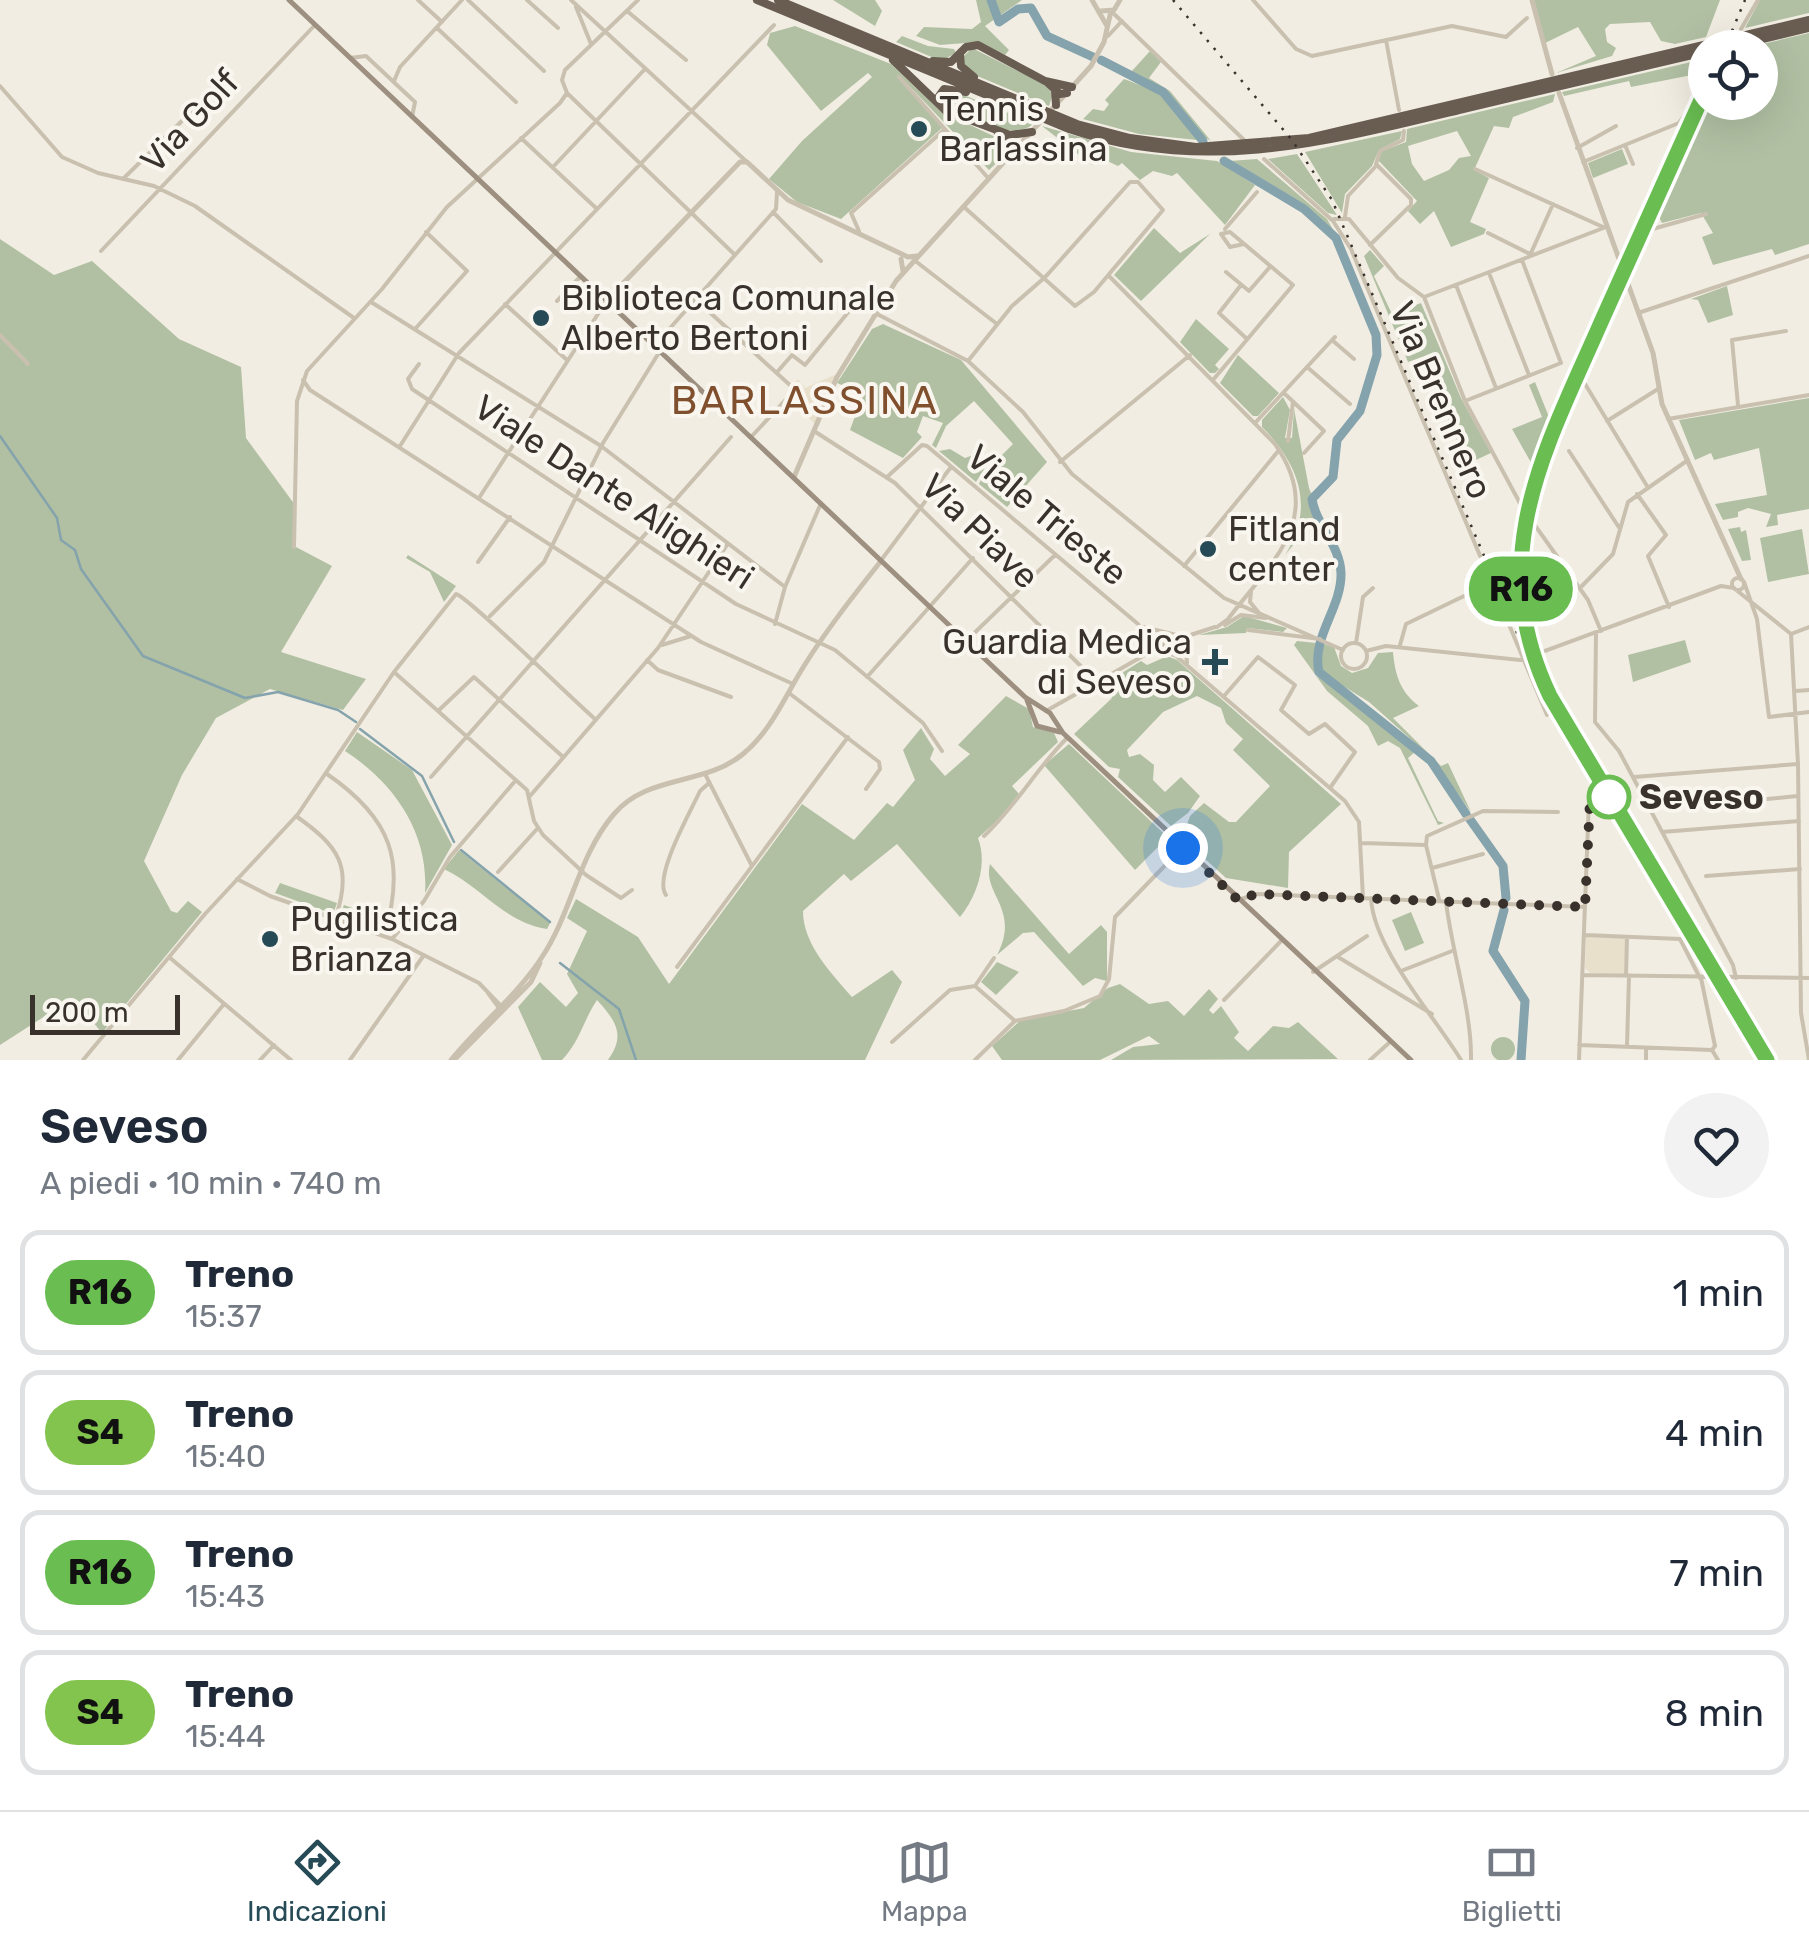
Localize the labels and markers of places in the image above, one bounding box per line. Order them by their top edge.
place label: Tennis Barlassina [939,88,1108,170]
marker: Tennis Barlassina [908,118,930,140]
place label: Biblioteca Comunale Alberto Bertoni [561,277,895,359]
marker: Biblioteca Comunale Alberto Bertoni [530,307,552,329]
place label: Fitland center [1228,508,1340,590]
marker: Fitland center [1197,538,1219,560]
place label: Guardia Medica di Seveso [942,621,1192,703]
marker: Guardia Medica di Seveso [1202,649,1228,675]
marker: Seveso [1588,776,1630,818]
place label: Seveso [1639,776,1764,818]
place label: Pugilistica Brianza [290,898,459,980]
marker: Pugilistica Brianza [259,928,281,950]

